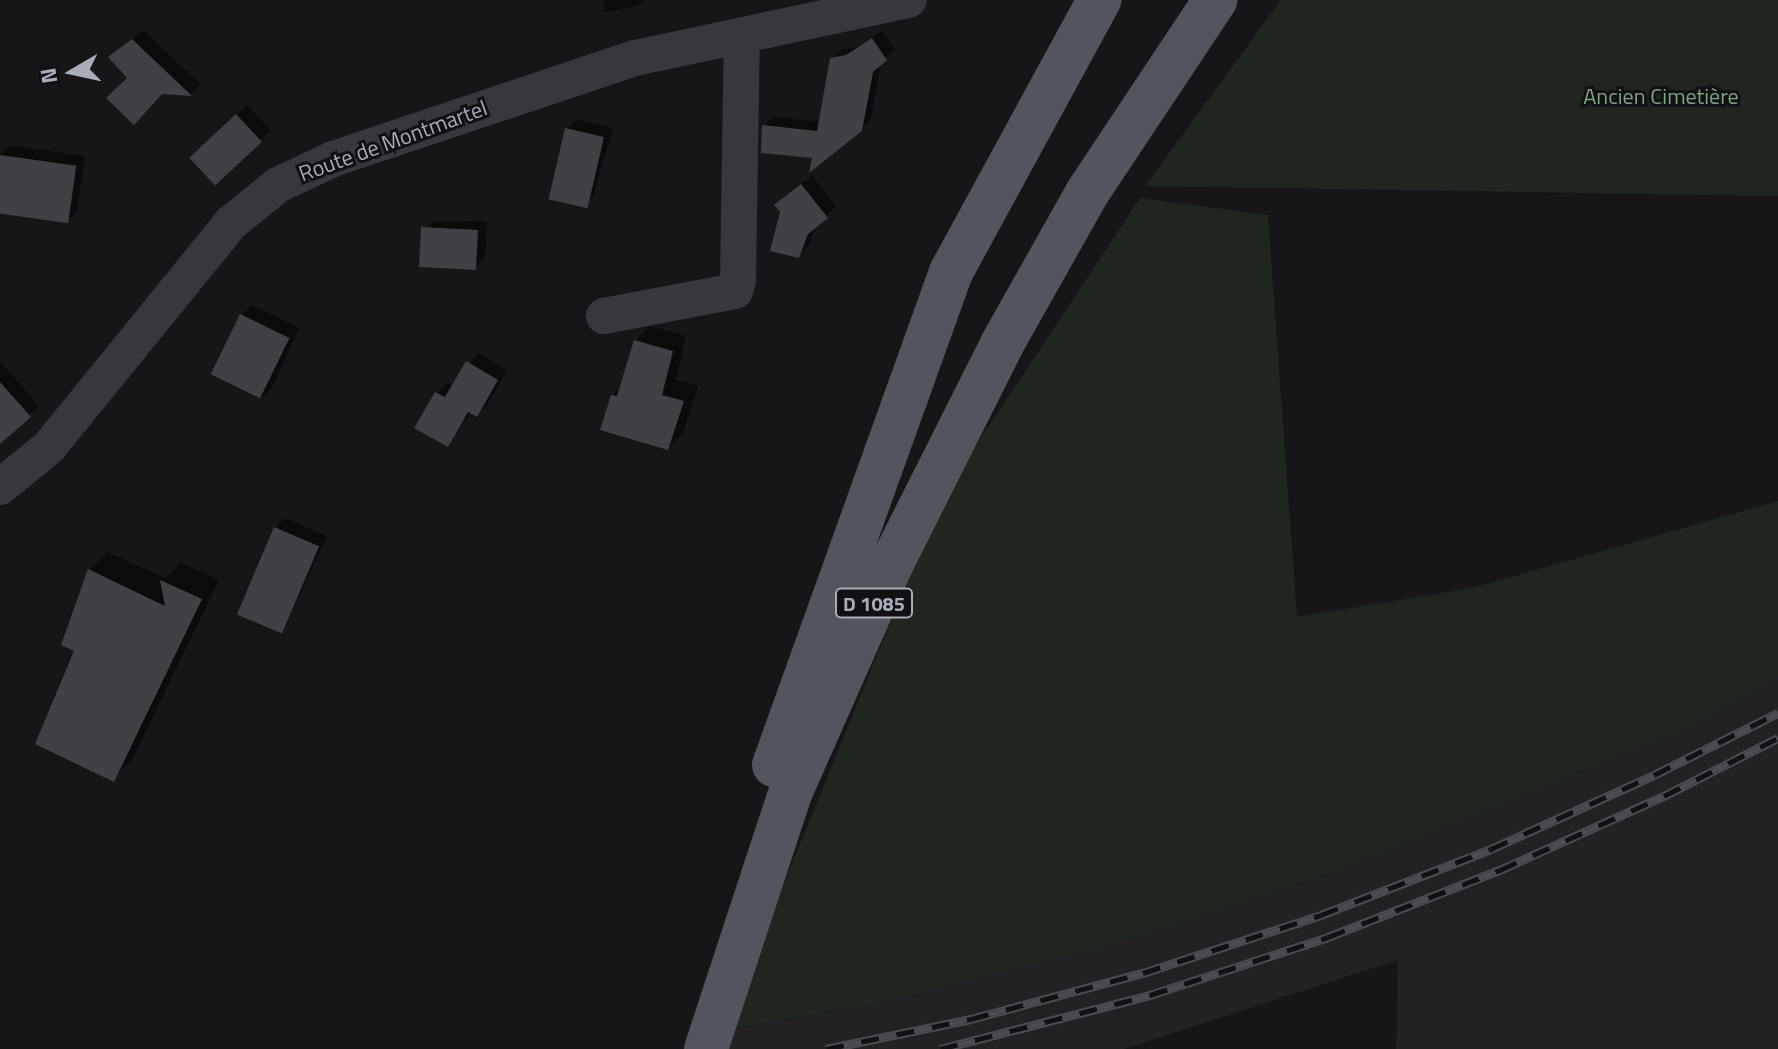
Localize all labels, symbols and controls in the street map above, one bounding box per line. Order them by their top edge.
north arrow [32,32,112,112]
text: N [30,66,66,86]
park label: Ancien Cimetière [1583,84,1739,110]
street label: Route de Montmartel [295,95,491,187]
road number: D 1085 [834,587,914,619]

